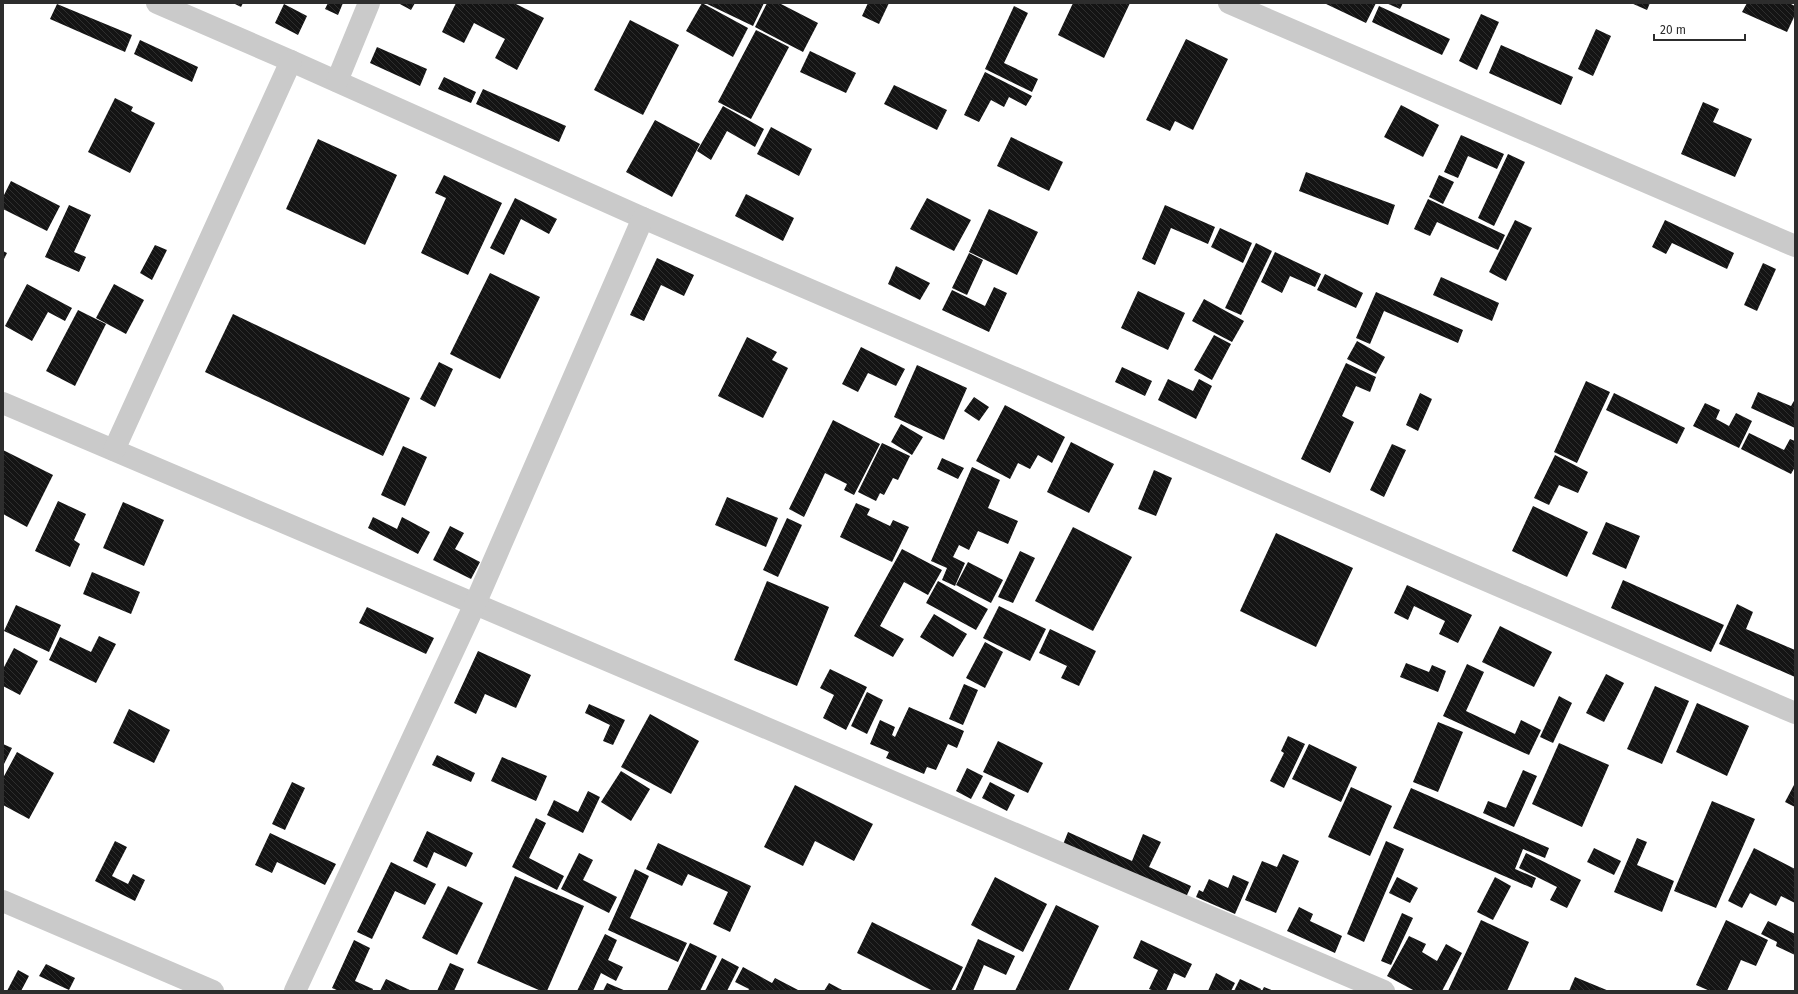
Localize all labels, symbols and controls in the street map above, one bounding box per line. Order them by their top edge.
scale bar [1654,16,1745,42]
text: 20 m [1660,23,1686,37]

